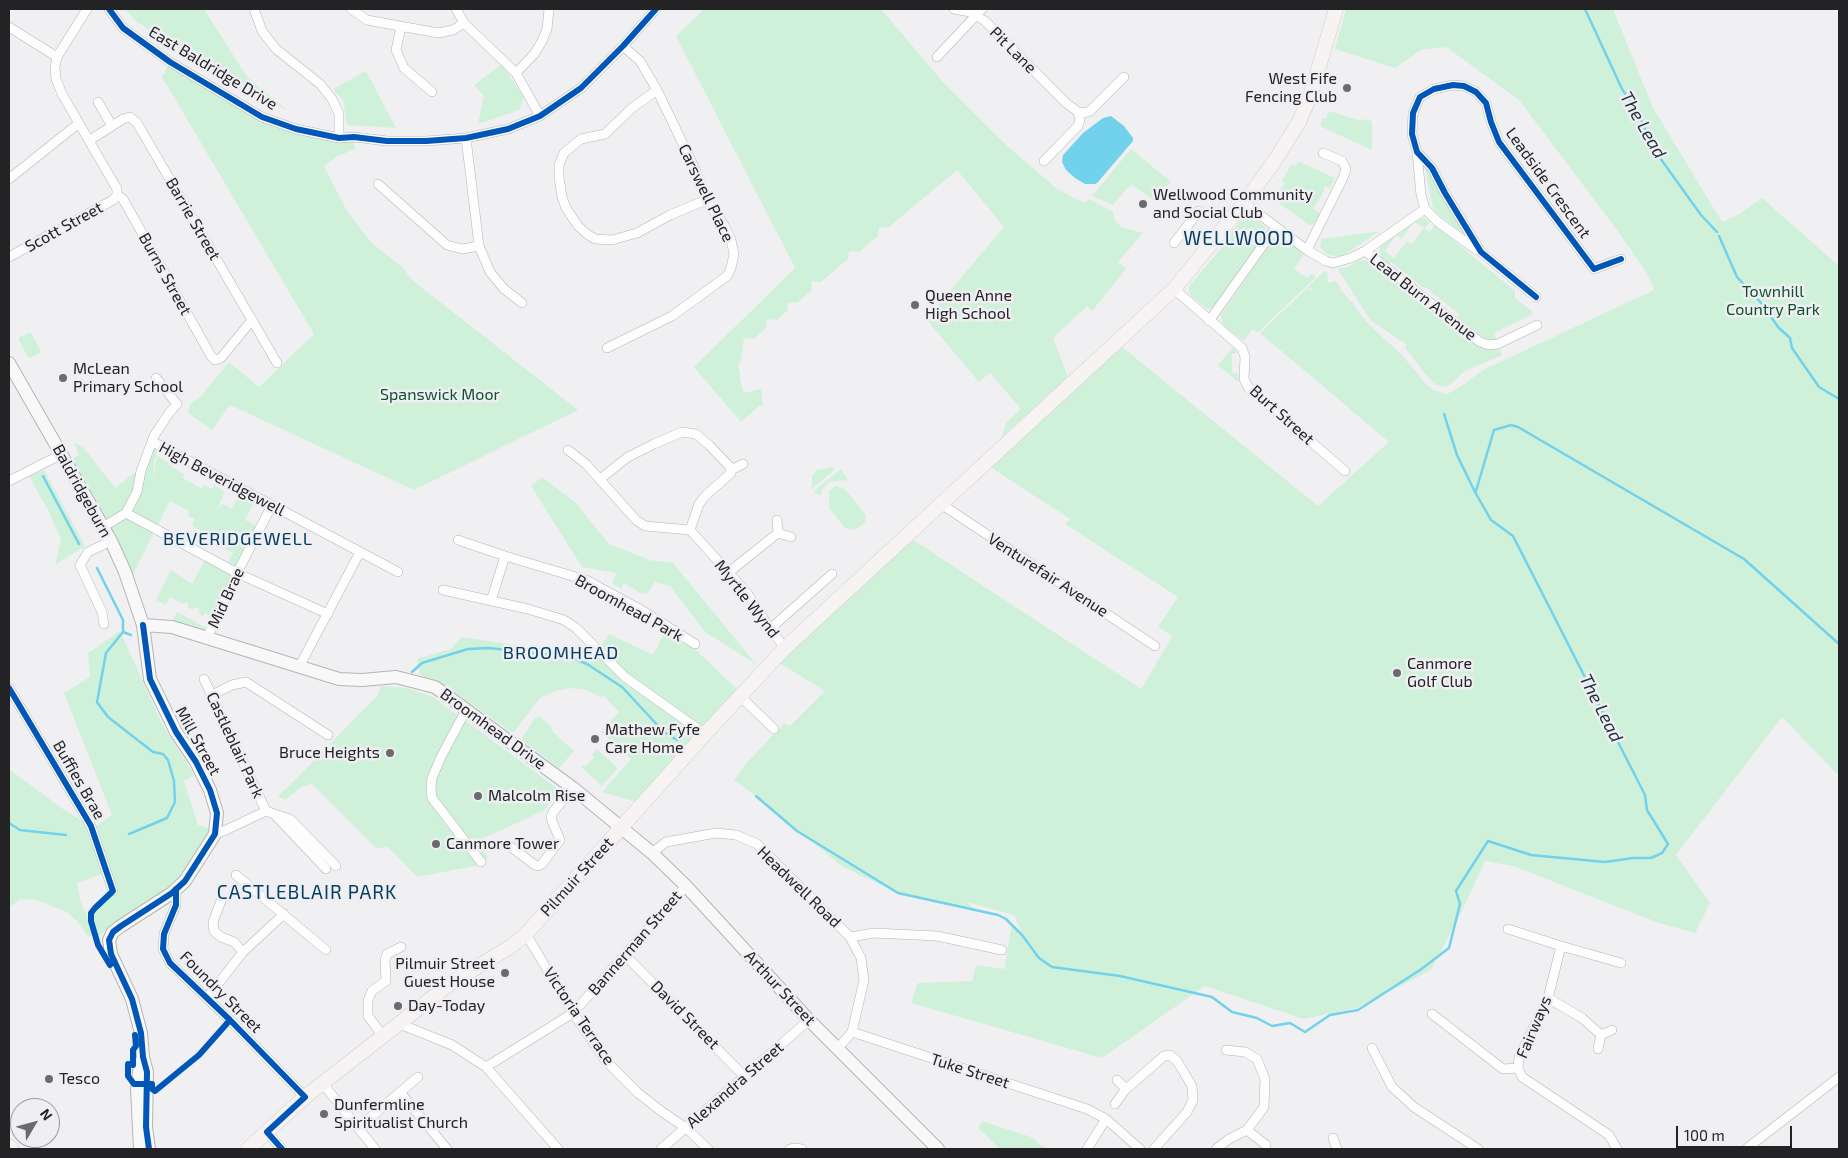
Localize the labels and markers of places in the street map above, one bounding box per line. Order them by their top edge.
place label: West Fife Fencing Club [1245,69,1337,107]
marker: West Fife Fencing Club [1341,82,1353,94]
place label: Wellwood Community and Social Club [1153,185,1313,223]
marker: Wellwood Community and Social Club [1137,198,1149,210]
place label: Queen Anne High School [925,286,1012,324]
marker: Queen Anne High School [909,299,921,311]
place label: McLean Primary School [73,359,183,397]
marker: McLean Primary School [57,372,69,384]
place label: Canmore Golf Club [1407,654,1473,692]
marker: Canmore Golf Club [1391,667,1403,679]
place label: Mathew Fyfe Care Home [605,720,700,758]
marker: Mathew Fyfe Care Home [589,733,601,745]
place label: Bruce Heights [279,743,380,763]
marker: Bruce Heights [384,747,396,759]
place label: Malcolm Rise [488,786,585,806]
marker: Malcolm Rise [472,790,484,802]
place label: Canmore Tower [446,834,559,854]
marker: Canmore Tower [430,838,442,850]
place label: Pilmuir Street Guest House [395,954,495,992]
marker: Pilmuir Street Guest House [499,967,511,979]
place label: Day-Today [408,996,485,1016]
marker: Day-Today [392,1000,404,1012]
place label: Tesco [59,1069,100,1089]
marker: Tesco [43,1073,55,1085]
place label: Dunfermline Spiritualist Church [334,1095,468,1133]
marker: Dunfermline Spiritualist Church [318,1108,330,1120]

